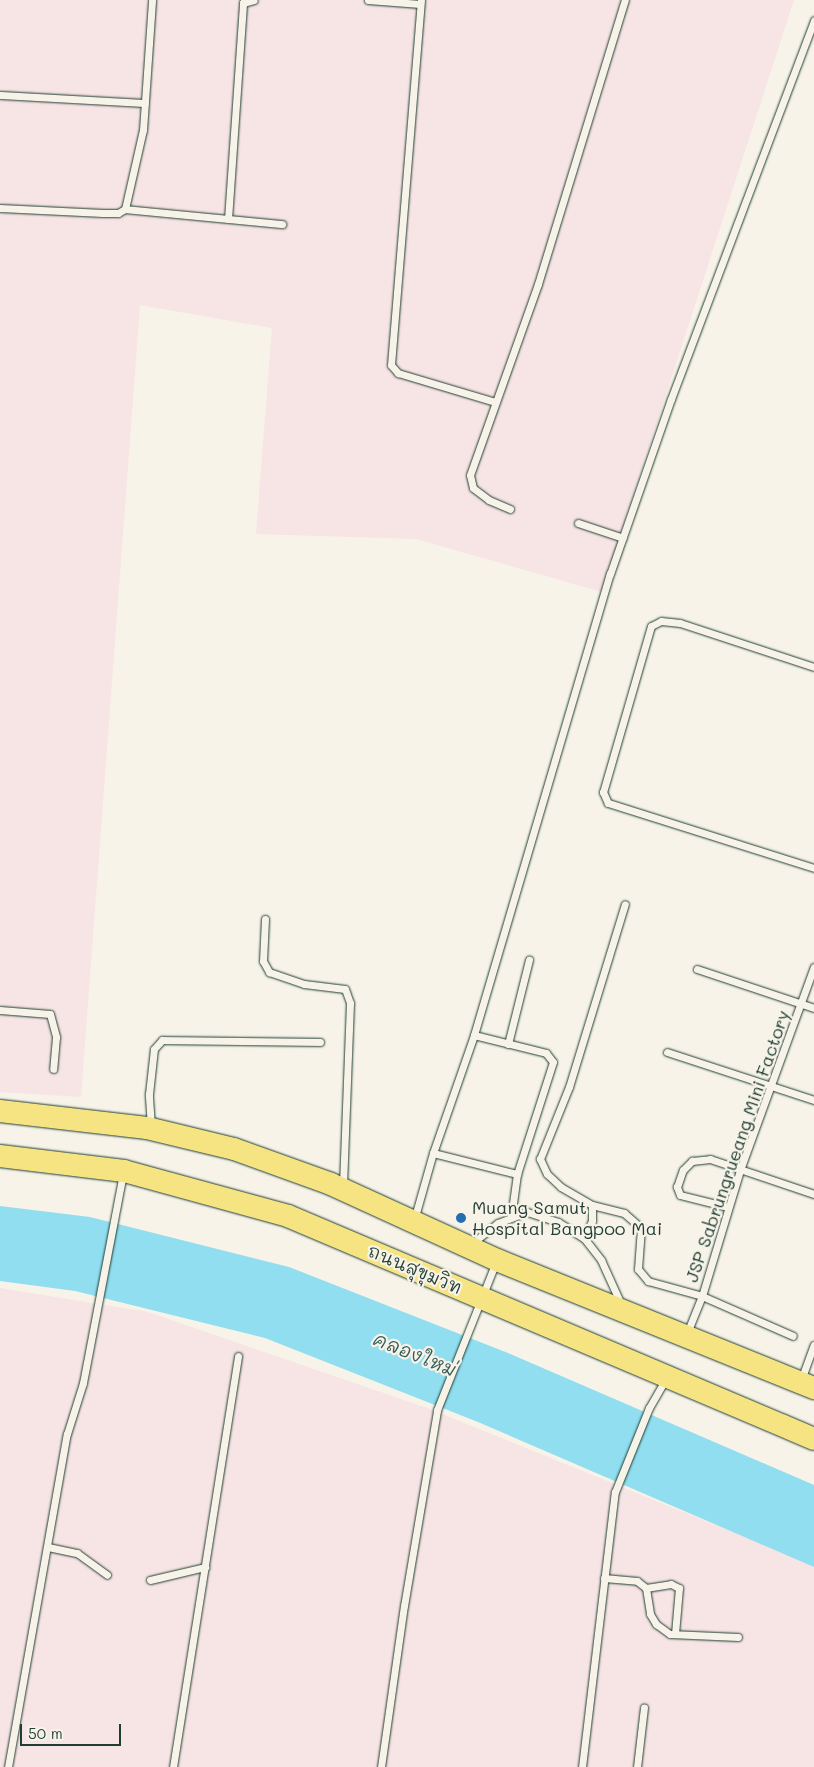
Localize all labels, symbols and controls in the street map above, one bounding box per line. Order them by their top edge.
street label: JSP Sabrungrueang Mini Factory [680,1007,794,1285]
place label: Muang Samut Hospital Bangpoo Mai [472,1197,662,1240]
marker: Muang Samut Hospital Bangpoo Mai [454,1211,468,1225]
street label: ถนนสุขุมวิท [365,1239,465,1299]
water label: คลองใหม่ [370,1327,460,1381]
scale bar [22,1714,124,1746]
text: 50 m [28,1723,63,1743]

